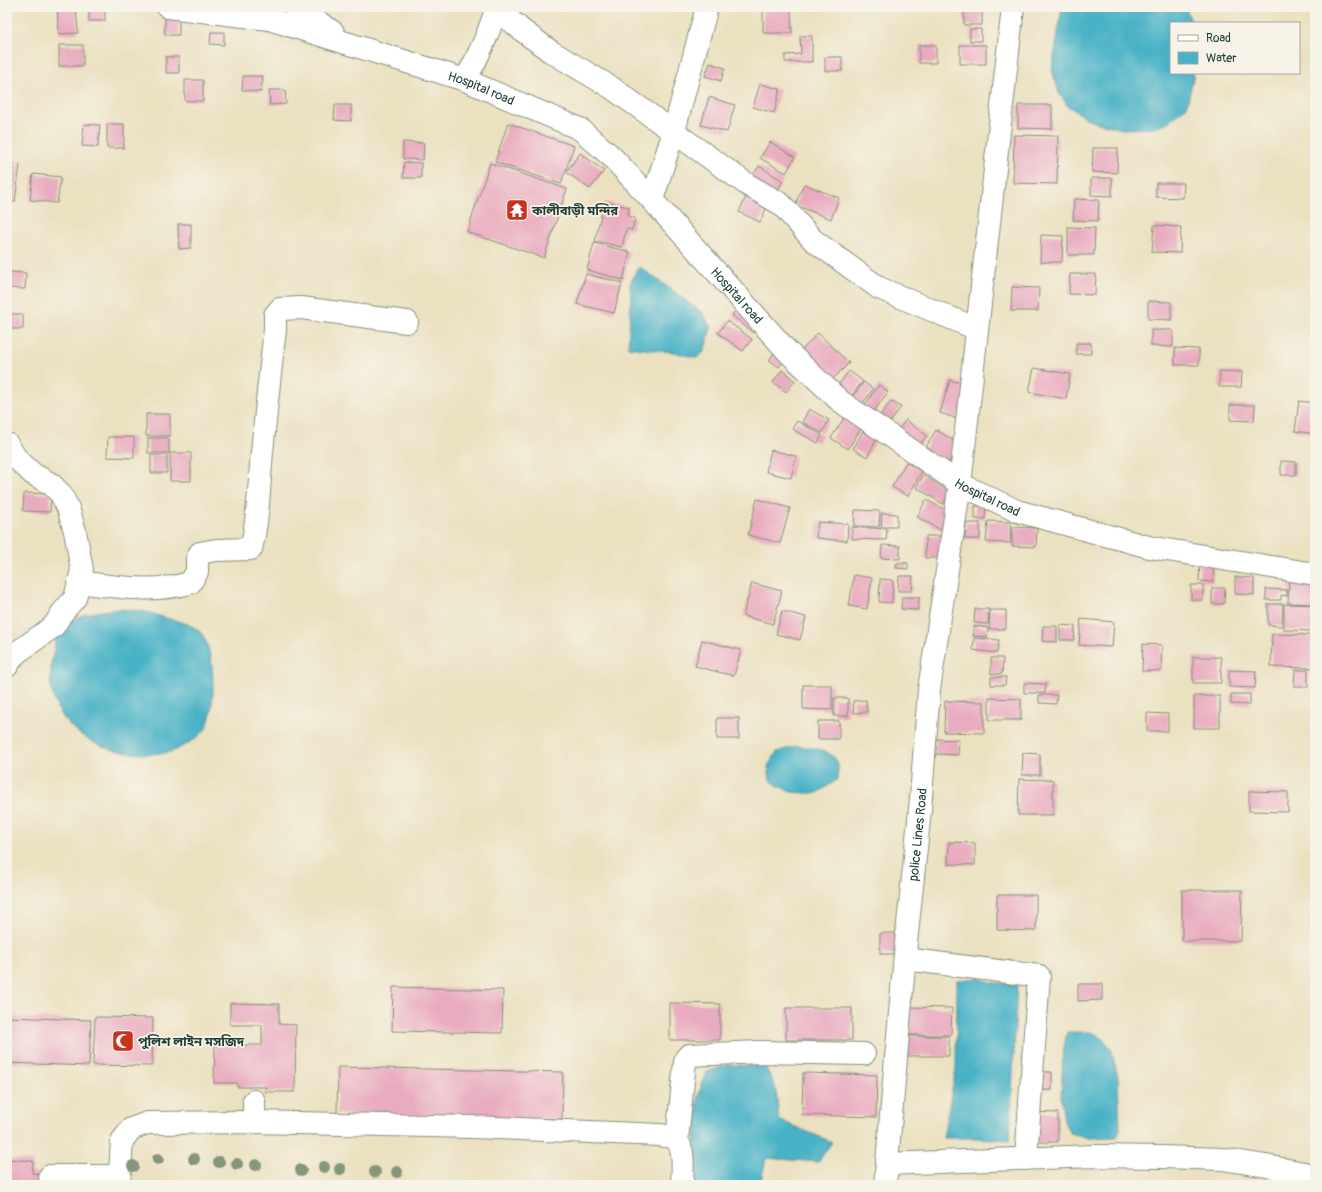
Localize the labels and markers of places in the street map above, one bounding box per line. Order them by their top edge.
temple icon: কালীবাড়ী মন্দির [504,197,530,223]
place label: কালীবাড়ী মন্দির [531,203,618,219]
mosque icon: পুলিশ লাইন মসজিদ [110,1028,136,1054]
place label: পুলিশ লাইন মসজিদ [138,1034,245,1050]

